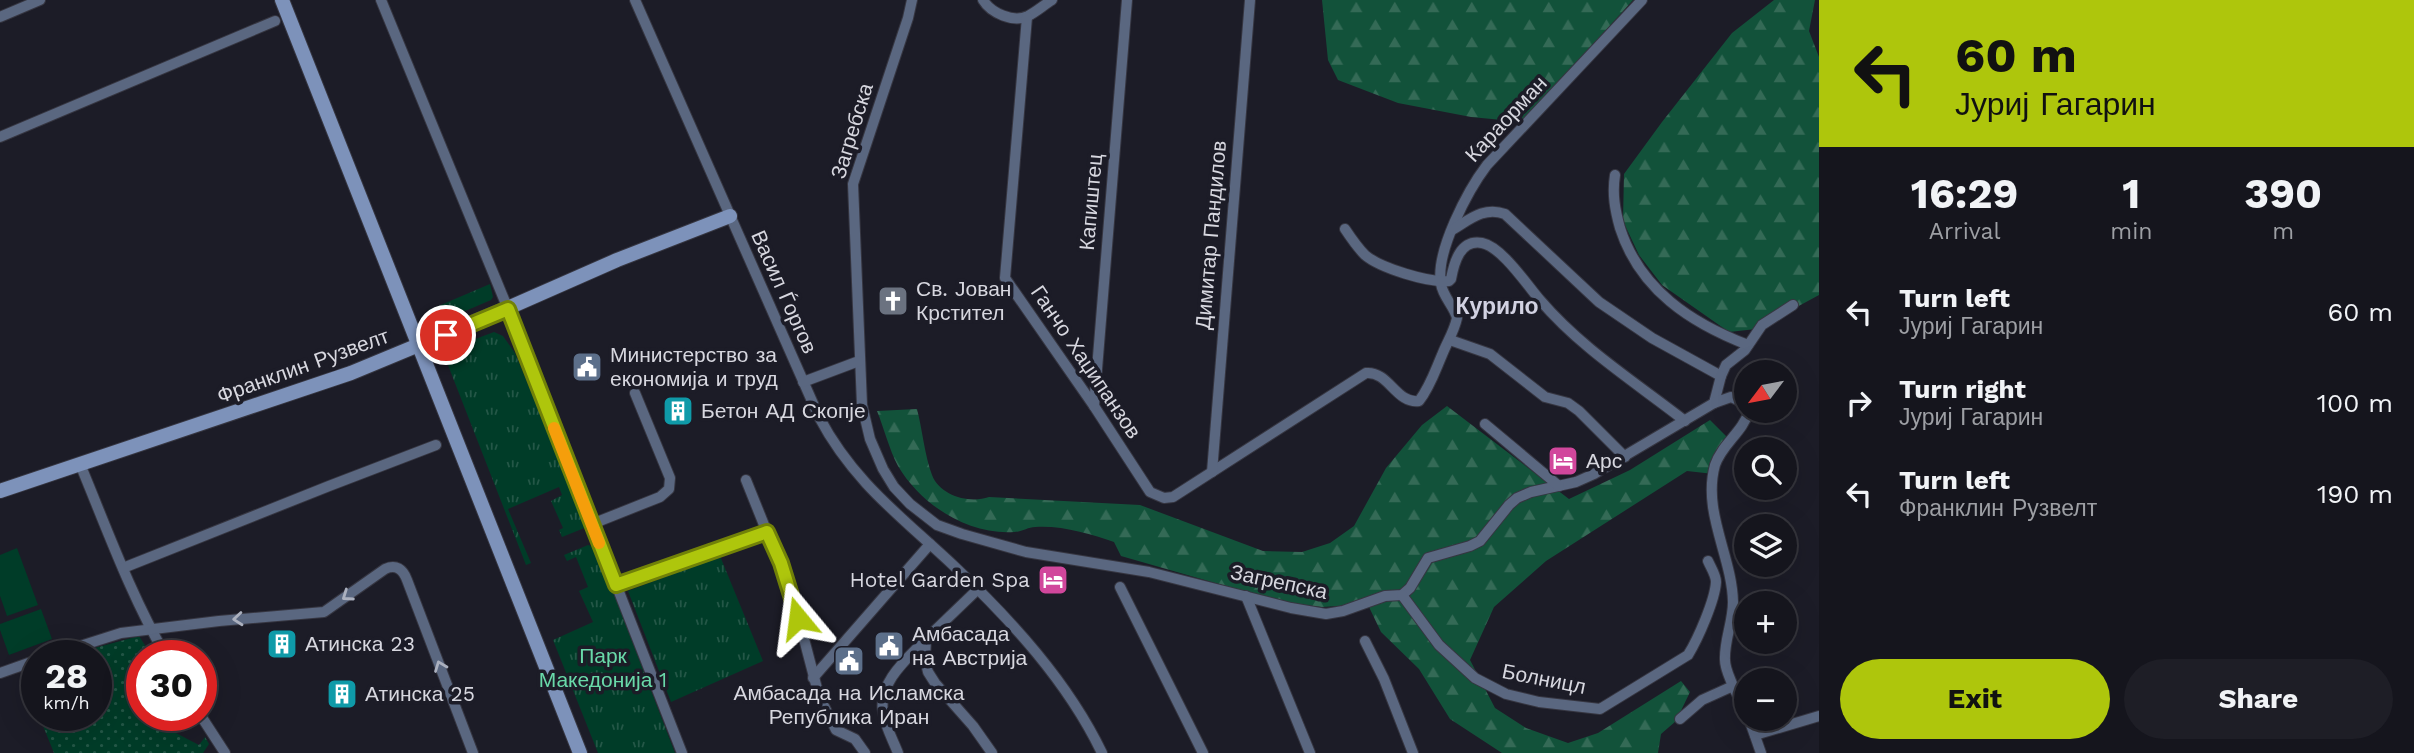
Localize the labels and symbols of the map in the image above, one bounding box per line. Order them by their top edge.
street label: Караорман [1460,71,1552,167]
street label: Загребска [825,80,878,182]
street label: Димитар Пандилов [1190,139,1231,331]
street label: Капиштец [1074,153,1107,251]
street label: Васил Ѓоргов [746,226,823,357]
place label: Св. Јован Крстител [916,276,1011,325]
street label: Ганчо Хаџипанзов [1026,280,1147,443]
church icon: Св. Јован Крстител [876,284,910,318]
district label: Курило [1455,293,1539,320]
pin [416,305,476,365]
street label: Франклин Рузвелт [214,323,393,408]
place label: Министерство за економија и труд [610,342,778,391]
public building icon: Министерство за економија и труд [570,350,604,384]
north arrow [1734,360,1797,424]
building icon: Бетон АД Скопје [661,394,695,428]
place label: Бетон АД Скопје [701,398,866,423]
hotel icon: Арс [1546,444,1580,478]
place label: Арс [1586,448,1622,473]
street label: Загрепска [1228,559,1330,604]
hotel icon: Hotel Garden Spa [1036,563,1070,597]
place label: Hotel Garden Spa [849,567,1030,592]
position arrow [761,581,835,655]
one-way arrow [342,588,355,600]
one-way arrow [233,611,244,626]
place label: Амбасада на Австрија [912,621,1028,670]
building icon: Атинска 23 [265,627,299,661]
public building icon: Амбасада на Австрија [872,629,906,663]
place label: Атинска 23 [305,631,415,656]
speed limit sign: 30 [126,640,217,731]
park label: Парк Македонија 1 [539,643,667,692]
public building icon: Амбасада на Исламска Република Иран [832,644,866,678]
street label: Болницл [1500,658,1588,699]
one-way arrow [435,661,449,673]
building icon: Атинска 25 [325,677,359,711]
place label: Амбасада на Исламска Република Иран [734,680,965,729]
place label: Атинска 25 [365,681,475,706]

